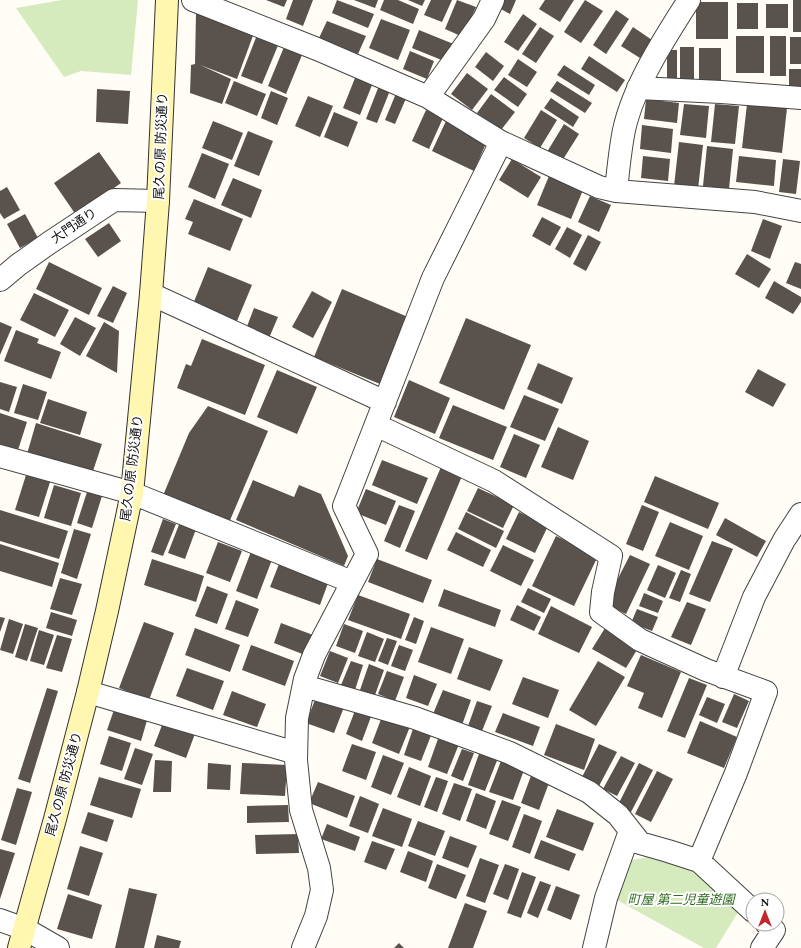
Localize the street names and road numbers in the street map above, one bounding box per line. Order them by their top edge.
street label: 尾久の原 防災通り [149,92,173,200]
street label: 大門通り [47,203,101,249]
street label: 尾久の原 防災通り [116,414,148,522]
street label: 尾久の原 防災通り [40,730,88,838]

